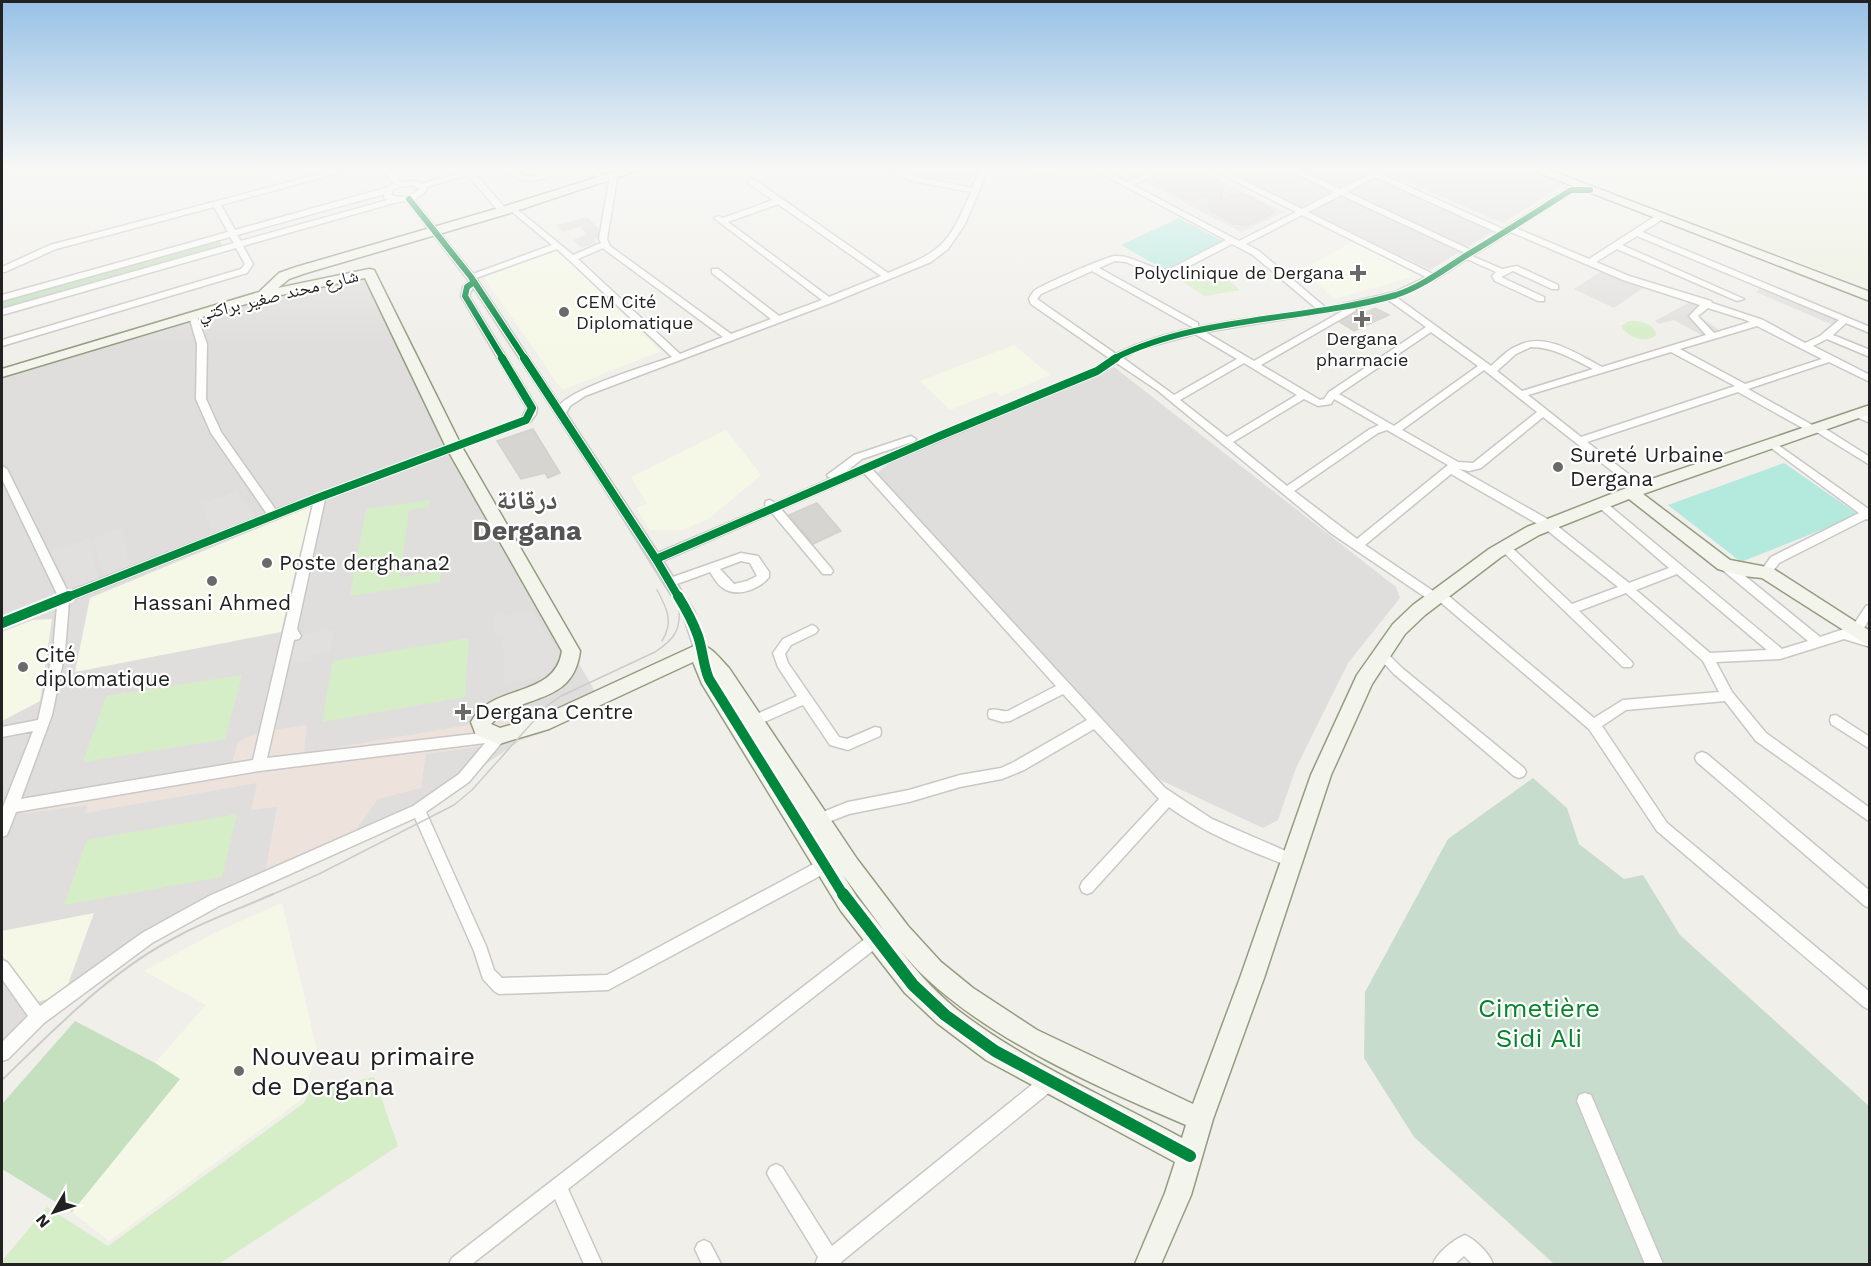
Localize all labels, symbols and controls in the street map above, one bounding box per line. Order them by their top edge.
place label: Polyclinique de Dergana [1134,262,1344,283]
street label: شارع محند صغير براكتي [195,264,361,329]
marker: Polyclinique de Dergana [1349,264,1367,282]
place label: CEM Cité Diplomatique [576,291,693,333]
marker: CEM Cité Diplomatique [557,305,571,319]
marker: Dergana pharmacie [1355,312,1369,326]
place label: Dergana pharmacie [1316,328,1408,370]
place label: Sureté Urbaine Dergana [1570,442,1724,491]
marker: Sureté Urbaine Dergana [1551,460,1565,474]
district label: درقانة Dergana [472,484,582,547]
place label: Poste derghana2 [279,550,450,575]
marker: Poste derghana2 [260,556,274,570]
marker: Hassani Ahmed [205,574,219,588]
place label: Hassani Ahmed [133,590,291,615]
place label: Cité diplomatique [35,642,170,691]
marker: Cité diplomatique [16,660,30,674]
place label: Dergana Centre [475,699,633,724]
marker: Dergana Centre [456,705,470,719]
park label: Cimetière Sidi Ali [1478,993,1600,1053]
place label: Nouveau primaire de Dergana [251,1041,475,1101]
marker: Nouveau primaire de Dergana [232,1064,246,1078]
north arrow [24,1182,84,1242]
text: N [32,1211,54,1232]

